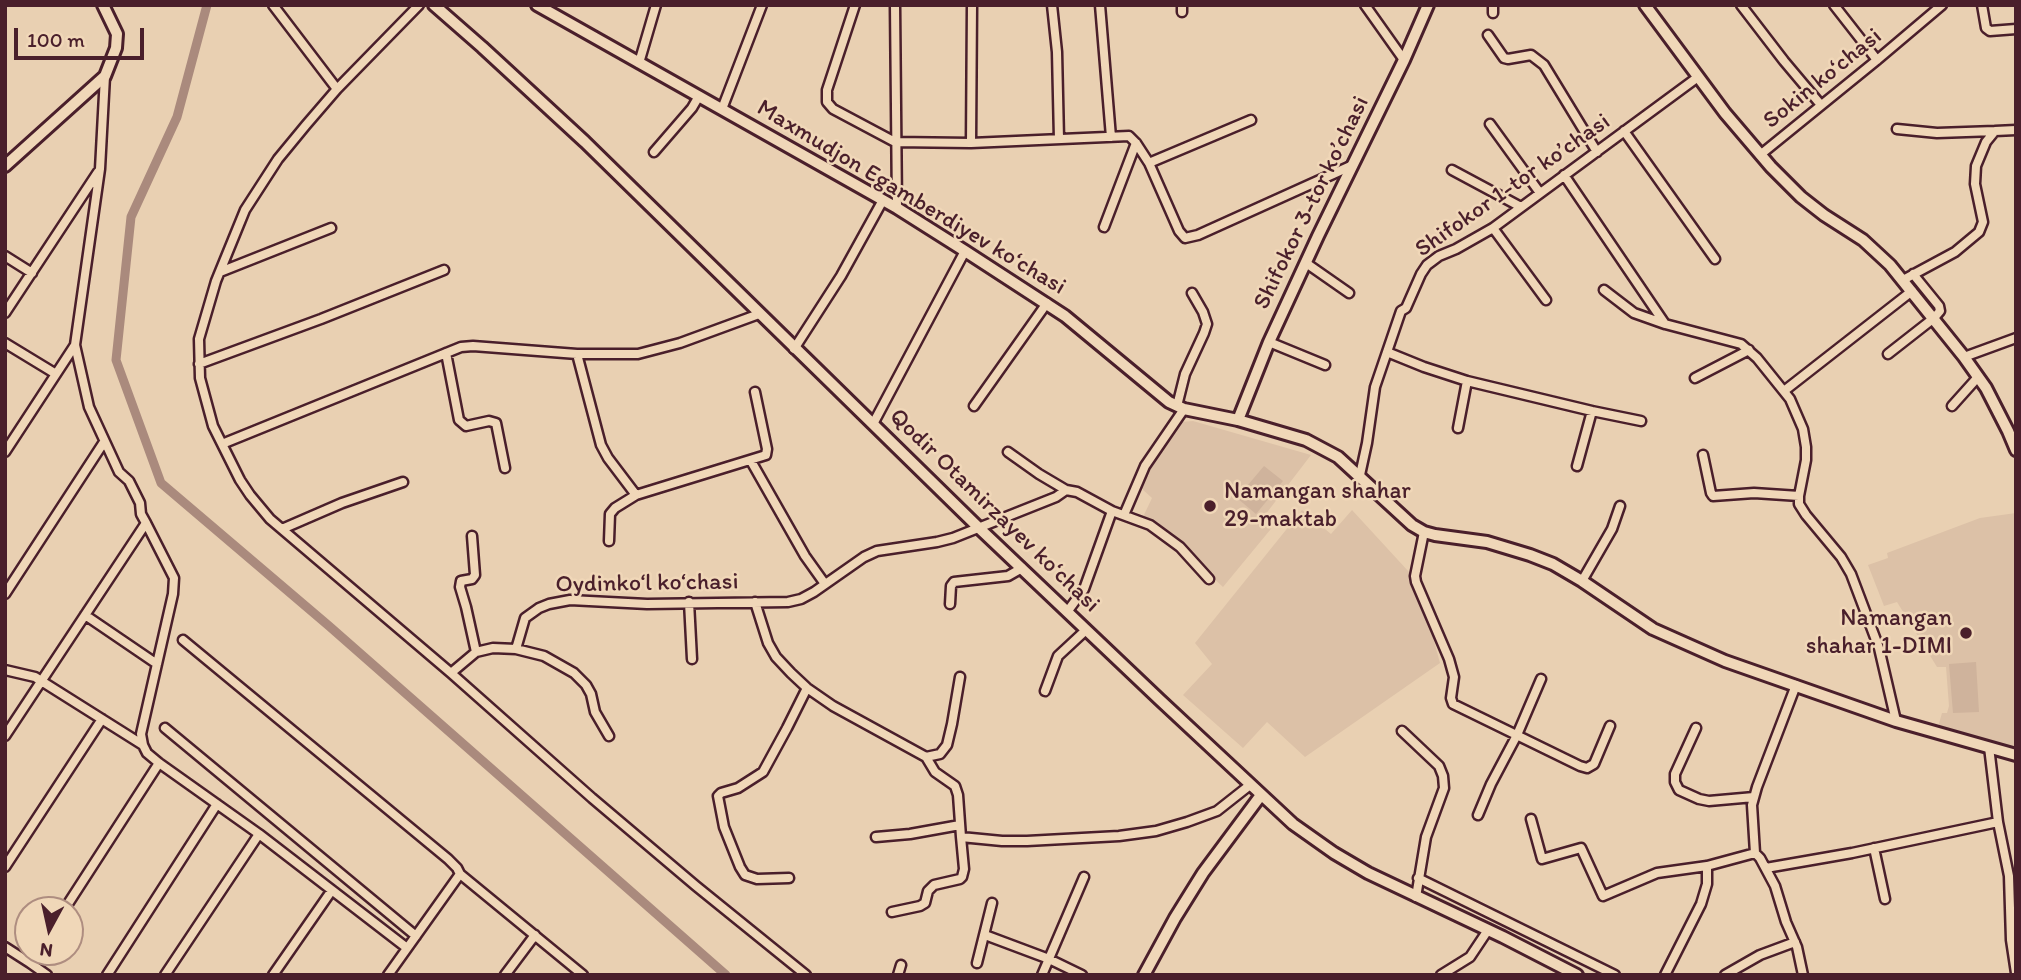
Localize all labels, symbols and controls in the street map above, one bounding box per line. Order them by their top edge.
scale bar [18,14,147,58]
street label: Sokin koʻchasi [1758,23,1888,135]
text: 100 m [27,27,85,52]
street label: Shifokor 3-tor koʼchasi [1248,92,1376,314]
street label: Maxmudjon Egamberdiyev koʻchasi [751,94,1071,302]
street label: Shifokor 1-tor koʼchasi [1410,108,1616,264]
street label: Qodir Otamirzayev koʻchasi [883,403,1105,619]
place label: Namangan shahar 29-maktab [1224,478,1411,534]
marker: Namangan shahar 29-maktab [1202,498,1218,514]
street label: Oydinkoʻl koʻchasi [555,568,739,600]
place label: Namangan shahar 1-DIMI [1806,605,1952,661]
marker: Namangan shahar 1-DIMI [1958,625,1974,641]
north arrow [14,896,84,966]
text: N [38,938,54,963]

